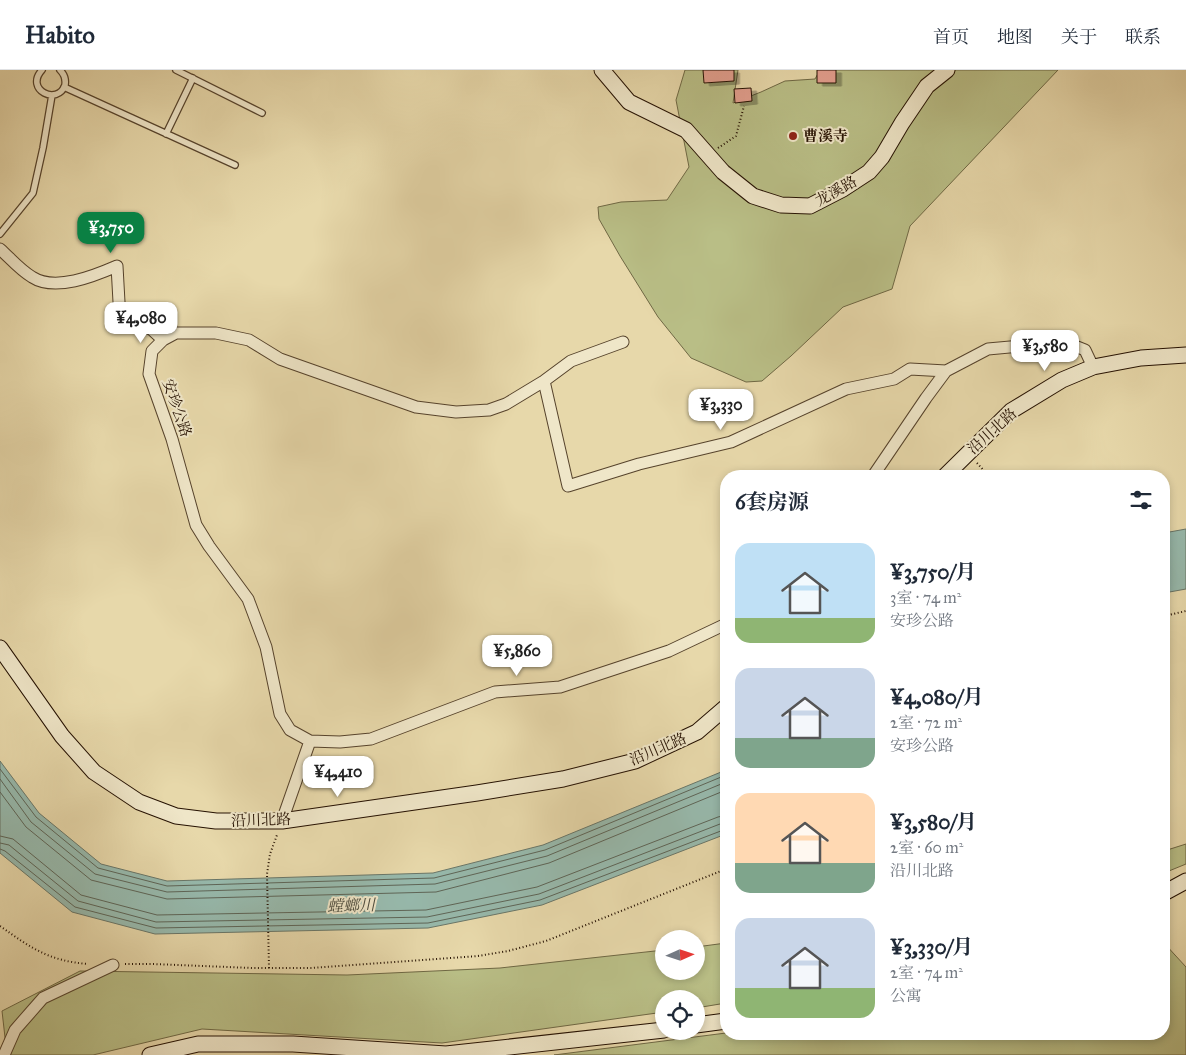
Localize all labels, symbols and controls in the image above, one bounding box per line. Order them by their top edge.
text: Habito [25,20,95,50]
text: 首页 [933,26,969,48]
text: 地图 [997,26,1033,48]
text: 关于 [1061,26,1097,48]
text: 联系 [1125,26,1161,48]
place label: 曹溪寺 [803,127,848,145]
marker: 曹溪寺 [787,130,799,142]
street label: 龙溪路 [812,172,860,210]
pin: ¥3,750 [70,212,152,254]
text: ¥3,750 [88,218,134,237]
pin: ¥4,080 [100,302,182,344]
text: ¥4,080 [115,308,167,327]
pin: ¥3,580 [1004,330,1086,372]
text: ¥3,580 [1022,336,1068,355]
street label: 安珍公路 [159,377,195,439]
pin: ¥3,330 [680,388,762,431]
text: ¥3,330 [699,395,743,414]
street label: 沿川北路 [964,404,1020,458]
icon: filters [1127,486,1155,514]
text: 6套房源 [735,489,809,515]
text: ¥3,750/月 [890,559,976,585]
icon: home [775,563,835,623]
text: 3室 · 74 m² [890,588,961,607]
text: 安珍公路 [890,611,954,630]
pin: ¥5,860 [476,634,558,677]
text: ¥5,860 [493,641,541,660]
text: ¥4,080/月 [890,684,984,710]
icon: home [775,688,835,748]
text: 2室 · 72 m² [890,713,962,732]
street label: 沿川北路 [627,729,689,769]
text: 安珍公路 [890,736,954,755]
pin: ¥4,410 [297,756,379,798]
text: ¥4,410 [314,762,362,781]
text: ¥3,580/月 [890,809,977,835]
street label: 沿川北路 [231,810,291,830]
icon: home [775,813,835,873]
text: 2室 · 60 m² [890,838,963,857]
text: 沿川北路 [890,861,954,880]
water label: 螳螂川 [327,895,377,916]
north arrow [655,930,705,980]
map controls [655,930,705,1040]
text: ¥3,330/月 [890,934,973,960]
icon: home [775,938,835,998]
text: 2室 · 74 m² [890,963,963,982]
text: 公寓 [890,986,922,1005]
button: locate [655,990,705,1040]

